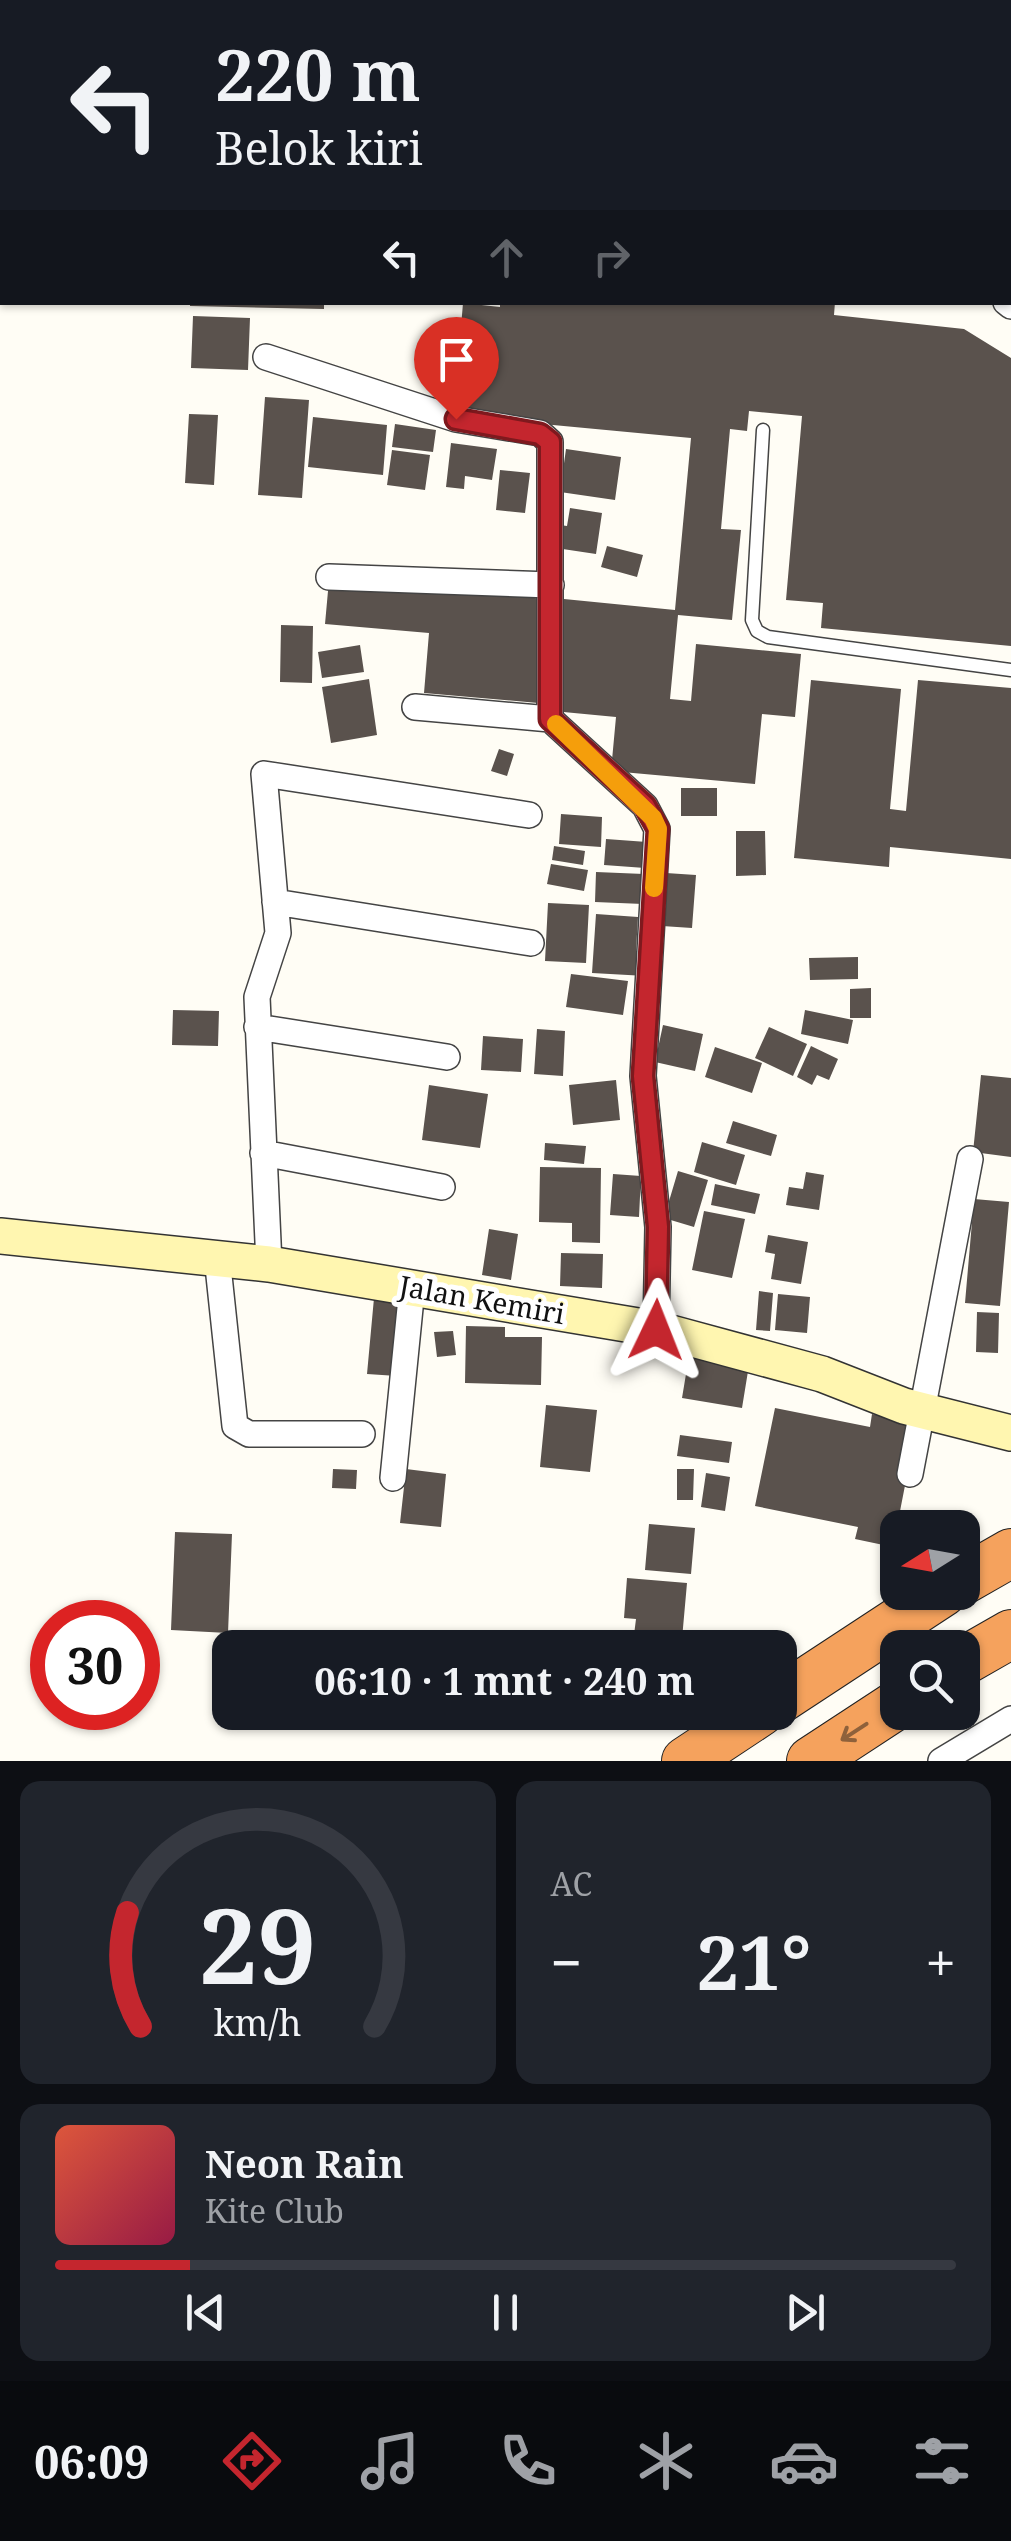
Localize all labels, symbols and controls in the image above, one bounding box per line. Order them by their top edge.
text: 220 m [215,26,421,122]
icon: left [50,40,180,170]
text: Belok kiri [215,117,423,178]
icon: left [374,230,429,285]
icon: ahead [479,230,534,285]
icon: right [584,230,639,285]
pin [414,317,499,420]
icon: arrive [429,332,484,387]
street label: Jalan Kemiri [396,1266,568,1332]
position arrow [604,1278,708,1382]
north arrow [880,1510,980,1610]
map controls [880,1510,980,1730]
speed limit sign: 30 [30,1600,160,1730]
button: search [880,1630,980,1730]
text: 06:10 · 1 mnt · 240 m [314,1654,695,1706]
one-way arrow [840,1722,869,1743]
text: AC [551,1862,592,1905]
text: 29 [199,1873,317,2014]
text: 21° [696,1910,811,2012]
text: − [551,1924,582,1999]
text: + [925,1924,956,1999]
text: km/h [214,1998,302,2046]
text: Neon Rain [205,2137,404,2189]
text: Kite Club [205,2189,344,2232]
icon: previous [178,2285,233,2340]
icon: pause [478,2285,533,2340]
icon: next [778,2285,833,2340]
icon: directions [217,2426,287,2496]
icon: music [355,2426,425,2496]
icon: phone [493,2426,563,2496]
icon: climate [631,2426,701,2496]
icon: car [769,2426,839,2496]
icon: filters [907,2426,977,2496]
text: 06:09 [34,2431,149,2492]

